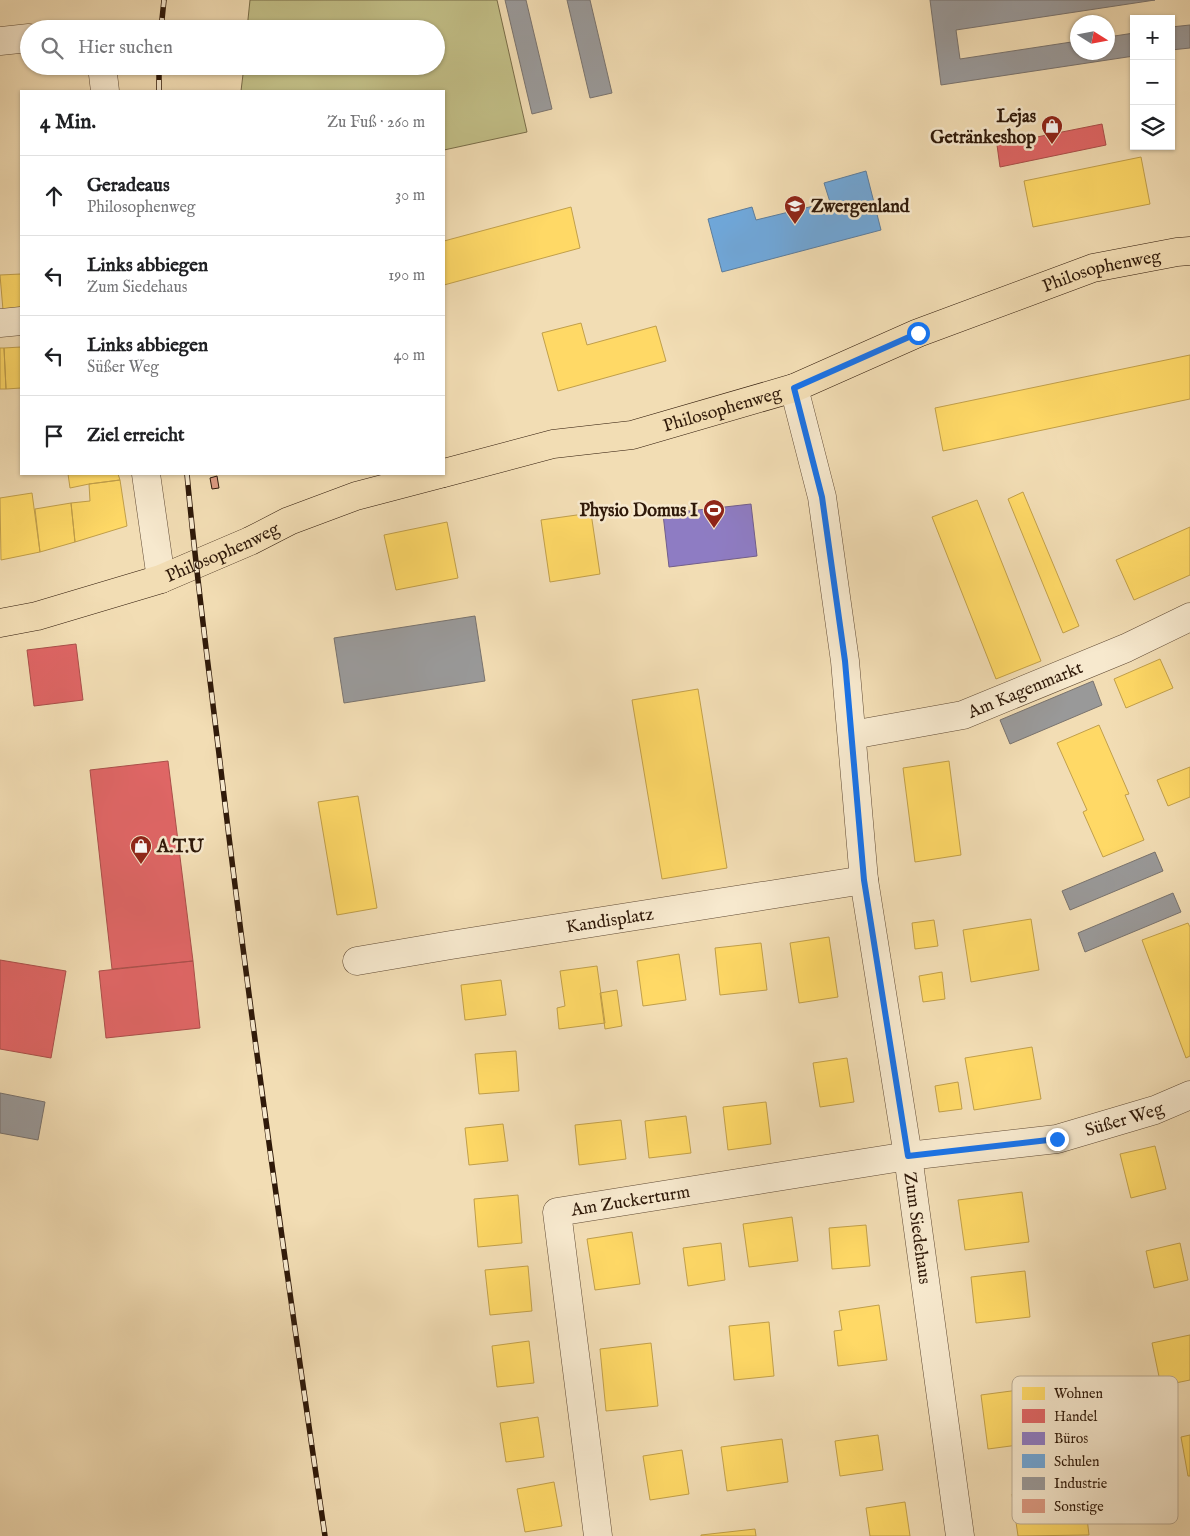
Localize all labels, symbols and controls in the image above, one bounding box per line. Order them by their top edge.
north arrow [1070,15,1115,60]
map controls [1130,15,1175,150]
button: + [1130,15,1175,60]
search box [20,20,445,75]
icon: search [38,34,66,62]
text: Hier suchen [78,36,173,60]
button: − [1130,60,1175,105]
button: layers [1130,105,1175,150]
place label: Lejas Getränkeshop [930,106,1037,150]
text: 4 Min. [40,109,96,136]
text: Zu Fuß · 260 m [327,113,425,133]
shop icon: Lejas Getränkeshop [1040,114,1064,145]
text: Geradeaus [87,174,170,198]
icon: ahead [40,182,68,210]
text: 30 m [395,186,425,206]
school or university icon: Zwergenland [783,194,807,225]
place label: Zwergenland [811,196,910,219]
text: Philosophenweg [87,198,195,218]
street label: Philosophenweg [1040,245,1163,299]
text: Links abbiegen [87,254,208,278]
icon: left [40,262,68,290]
text: 190 m [388,266,425,286]
text: Zum Siedehaus [87,278,187,298]
route start [907,322,930,345]
text: Links abbiegen [87,334,208,358]
icon: left [40,342,68,370]
text: 40 m [393,346,425,366]
text: Süßer Weg [87,358,159,378]
street label: Philosophenweg [661,382,784,438]
icon: arrive [40,422,68,450]
text: Ziel erreicht [87,424,185,448]
sports icon: Physio Domus I [702,498,726,529]
place label: Physio Domus I [579,500,698,523]
street label: Philosophenweg [163,518,284,589]
street label: Am Kagenmarkt [964,657,1087,725]
shop icon: A.T.U [129,834,153,865]
place label: A.T.U [156,836,204,859]
street label: Kandisplatz [565,903,655,940]
street label: Süßer Weg [1082,1097,1168,1143]
route end [1046,1128,1069,1151]
street label: Zum Siedehaus [897,1171,935,1286]
street label: Am Zuckerturm [569,1181,692,1223]
legend [1012,1376,1178,1524]
text: Wohnen [1054,1385,1103,1403]
text: Handel [1054,1408,1097,1426]
text: Büros [1054,1430,1088,1448]
text: Schulen [1054,1453,1100,1471]
text: Industrie [1054,1475,1108,1493]
text: Sonstige [1054,1498,1104,1516]

